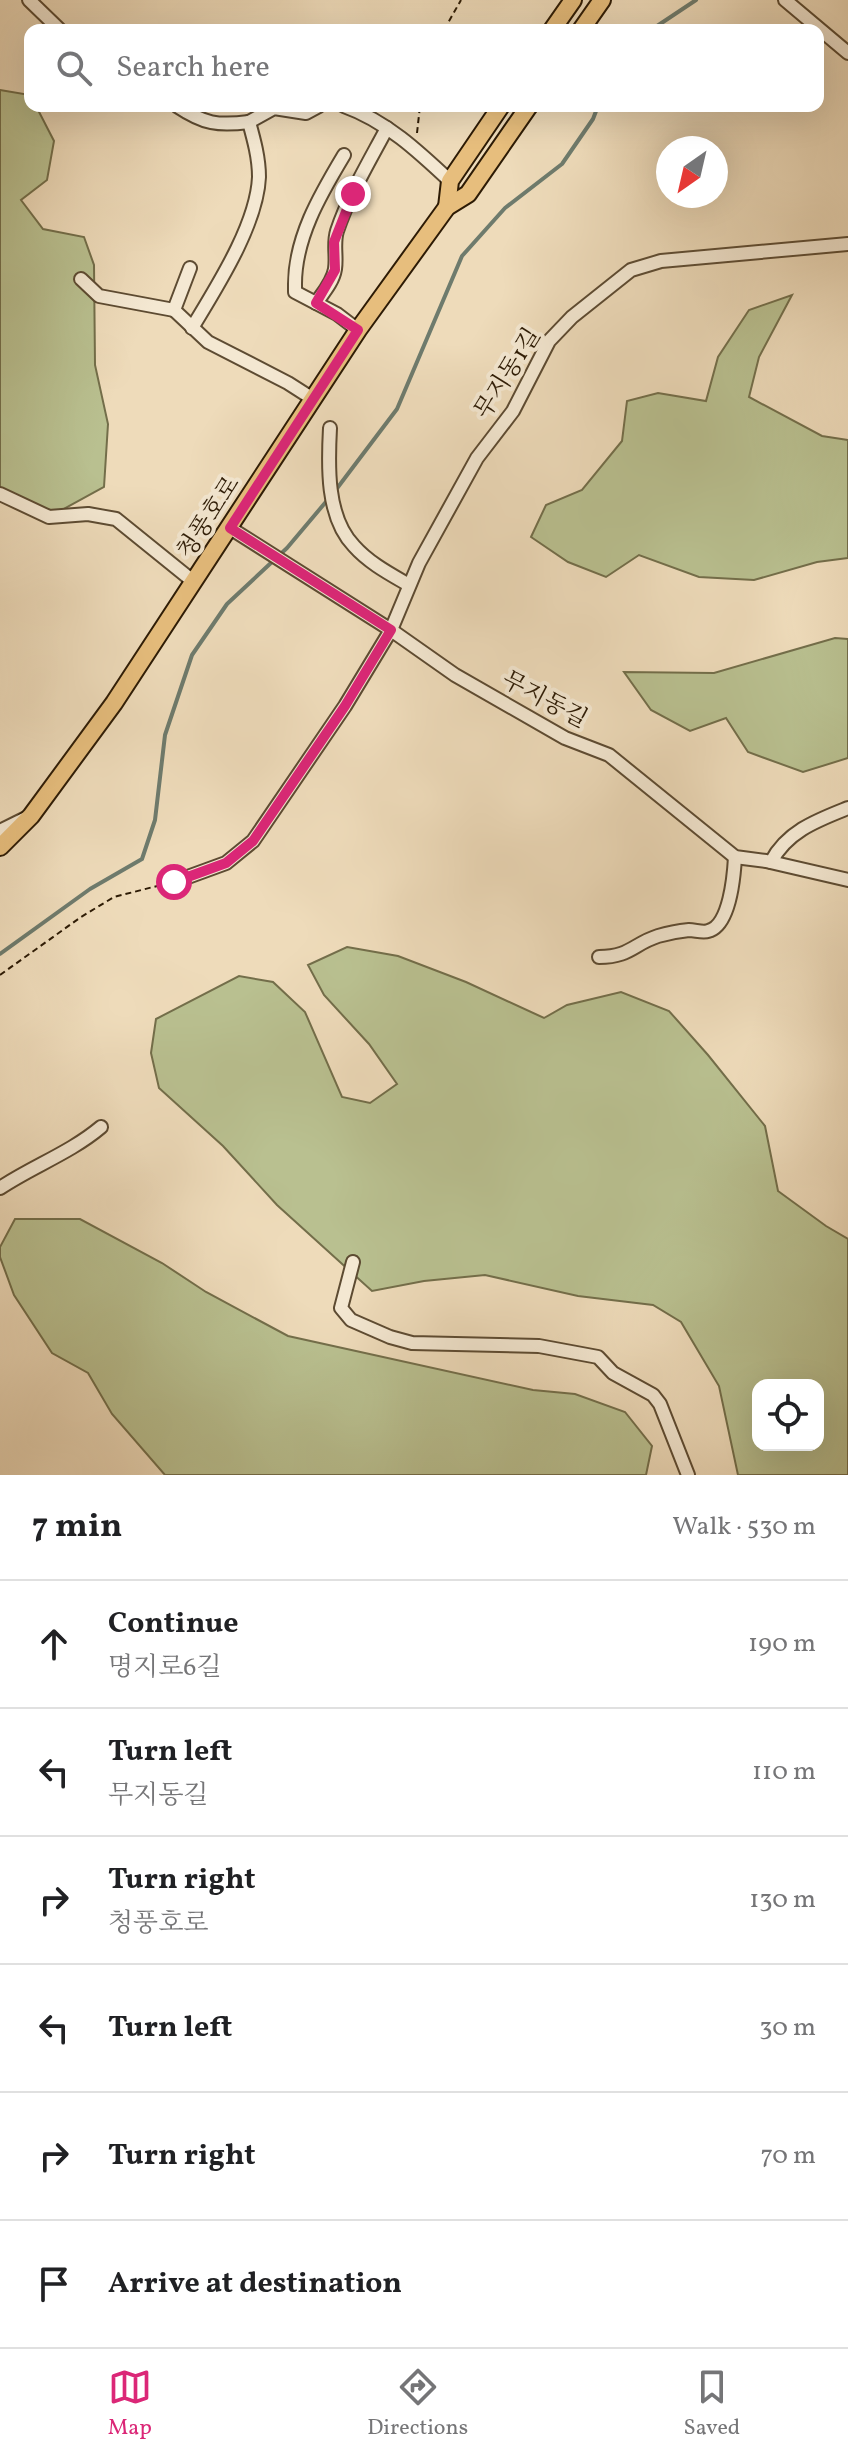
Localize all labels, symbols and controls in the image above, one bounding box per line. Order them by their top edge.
search box [24,24,824,112]
icon: search [52,46,96,90]
text: Search here [116,47,270,89]
north arrow [656,136,728,208]
route end [335,176,371,212]
street label: 무지동1길 [467,322,550,426]
street label: 청풍호로 [170,470,249,566]
street label: 무지동길 [495,664,593,738]
route start [156,864,192,900]
map controls [752,1379,824,1451]
button: locate [752,1379,824,1451]
text: 7 min [32,1504,122,1551]
text: Walk · 530 m [672,1509,816,1545]
text: Continue [108,1603,239,1645]
icon: ahead [32,1622,76,1666]
text: 190 m [748,1626,816,1662]
text: 명지로6길 [108,1650,222,1686]
text: Turn left [108,1731,232,1773]
icon: left [32,1750,76,1794]
text: 110 m [752,1754,816,1790]
text: 무지동길 [108,1778,208,1814]
text: Turn right [108,1859,256,1901]
icon: right [32,1878,76,1922]
text: 130 m [749,1882,816,1918]
text: 청풍호로 [108,1906,208,1942]
icon: left [32,2006,76,2050]
text: Turn left [108,2007,232,2049]
text: 30 m [759,2010,816,2046]
icon: right [32,2134,76,2178]
text: Turn right [108,2135,256,2177]
text: 70 m [761,2138,816,2174]
icon: arrive [32,2262,76,2306]
text: Arrive at destination [108,2263,402,2305]
tab: Map [108,2365,152,2444]
tab: Directions [367,2365,468,2444]
tab: Saved [684,2365,740,2444]

